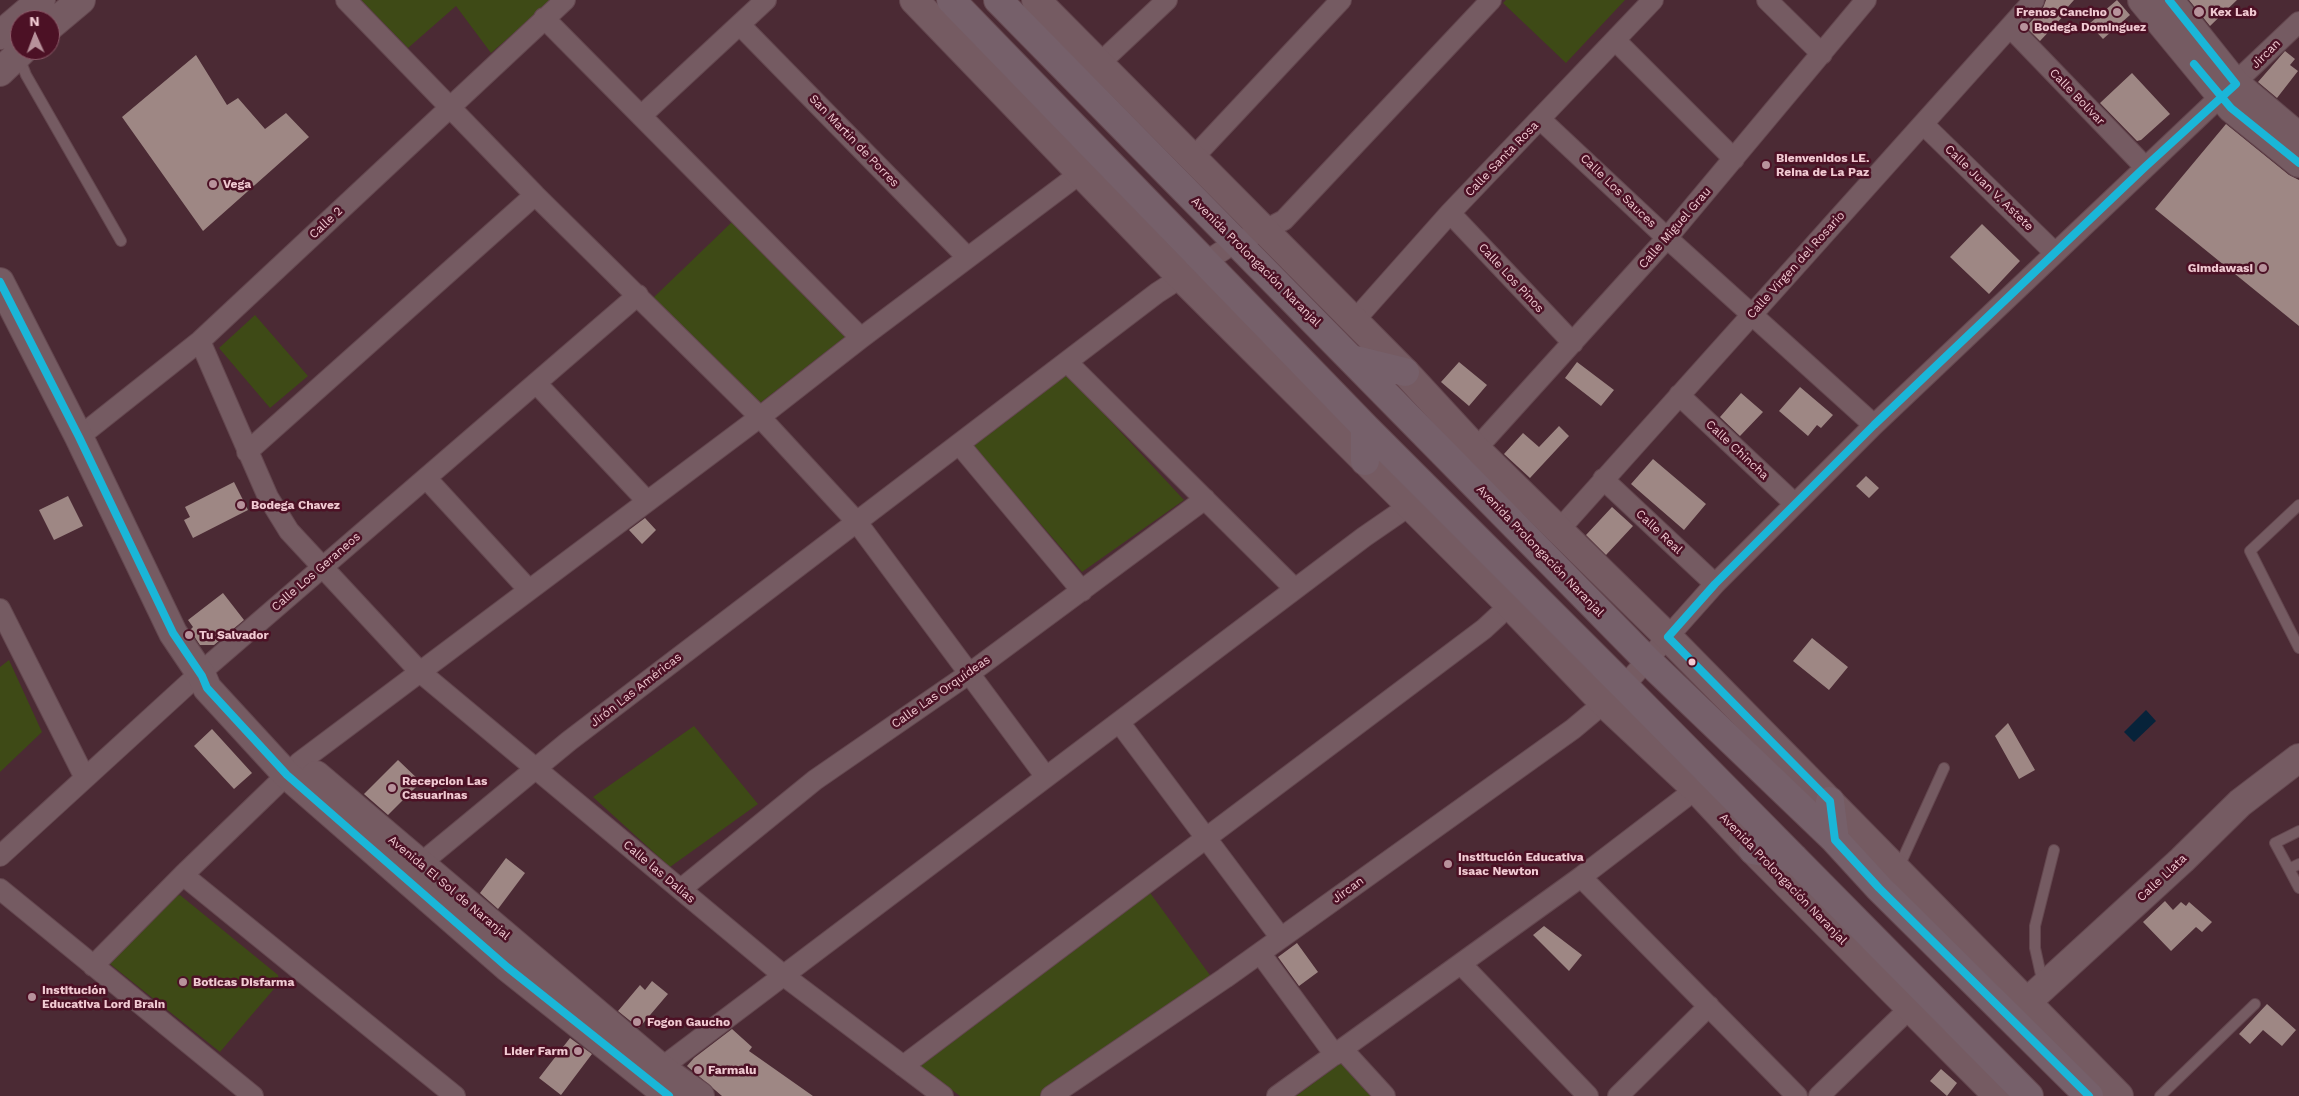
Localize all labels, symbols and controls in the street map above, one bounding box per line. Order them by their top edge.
place label: Frenos Cancino [2016,5,2107,19]
marker: Kex Lab [2192,5,2206,19]
place label: Kex Lab [2210,5,2257,19]
marker: Frenos Cancino [2111,6,2123,18]
north arrow [10,10,60,60]
text: N [29,13,40,29]
place label: Bodega Dominguez [2034,20,2146,34]
marker: Bodega Dominguez [2018,21,2030,33]
street label: Jircan [2248,36,2284,72]
street label: Calle Bolivar [2046,66,2108,128]
street label: San Martin de Porres [806,92,902,190]
street label: Calle Santa Rosa [1462,118,1542,200]
street label: Calle Juan V. Astete [1942,142,2036,234]
street label: Calle Los Sauces [1577,151,1659,231]
place label: Bienvenidos LE. Reina de La Paz [1776,151,1869,179]
marker: Bienvenidos LE. Reina de La Paz [1760,159,1772,171]
place label: Vega [223,177,251,191]
marker: Vega [207,178,219,190]
street label: Calle Miguel Grau [1636,184,1714,272]
street label: Avenida Prolongación Naranjal [1188,194,1324,330]
street label: Calle 2 [306,204,346,242]
street label: Calle Virgen del Rosario [1744,208,1848,322]
street label: Calle Los Pinos [1475,240,1547,316]
place label: Gimdawasi [2188,261,2253,275]
marker: Gimdawasi [2257,262,2269,274]
street label: Calle Chincha [1703,417,1771,483]
street label: Avenida Prolongación Naranjal [1473,482,1607,620]
place label: Bodega Chavez [251,498,340,512]
marker: Bodega Chavez [235,499,247,511]
street label: Calle Real [1633,507,1685,557]
street label: Calle Los Geraneos [269,529,363,615]
place label: Tu Salvador [199,628,269,642]
marker: Tu Salvador [183,629,195,641]
street label: Jirón Las Américas [587,650,685,730]
street label: Calle Las Orquídeas [889,653,993,731]
unlabelled marker [1687,657,1697,667]
place label: Recepcion Las Casuarinas [402,774,487,802]
marker: Recepcion Las Casuarinas [386,782,398,794]
street label: Avenida Prolongación Naranjal [1716,810,1850,948]
street label: Avenida El Sol de Naranjal [385,833,513,943]
street label: Calle las Dalias [620,838,698,906]
place label: Institución Educativa Isaac Newton [1458,850,1584,878]
street label: Calle Llata [2134,851,2190,905]
marker: Institución Educativa Isaac Newton [1442,858,1454,870]
street label: Jircan [1329,874,1367,906]
place label: Boticas Disfarma [193,975,294,989]
marker: Boticas Disfarma [177,976,189,988]
place label: Institución Educativa Lord Brain [42,983,165,1011]
marker: Institución Educativa Lord Brain [26,991,38,1003]
place label: Fogon Gaucho [647,1015,730,1029]
marker: Fogon Gaucho [631,1016,643,1028]
place label: Lider Farm [504,1044,568,1058]
marker: Lider Farm [572,1045,584,1057]
place label: Farmalu [708,1063,756,1077]
marker: Farmalu [692,1064,704,1076]

